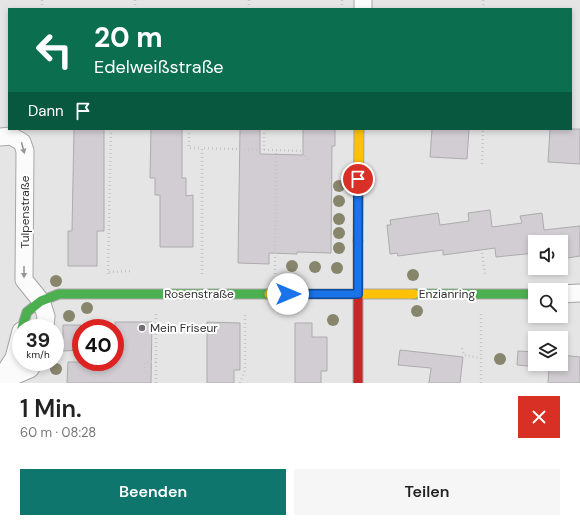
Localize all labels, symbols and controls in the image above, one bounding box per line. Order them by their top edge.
text: 20 m [94,19,163,56]
icon: left [28,24,80,76]
text: Edelweißstraße [94,55,224,79]
icon: arrive [72,100,94,122]
text: Dann [28,101,64,121]
one-way arrow [20,142,26,154]
pin [341,162,375,196]
icon: arrive [347,168,369,190]
street label: Tulpenstraße [17,175,33,248]
map controls [528,235,568,371]
button: sound [528,235,568,275]
one-way arrow [21,266,27,279]
position arrow [267,273,309,315]
button: search [528,283,568,323]
street label: Rosenstraße [164,286,234,302]
street label: Enzianring [419,286,475,302]
speed limit sign: 40 [72,319,124,371]
place label: Mein Friseur [150,320,218,336]
marker: Mein Friseur [137,323,147,333]
text: 39 [26,327,50,353]
button: layers [528,331,568,371]
text: km/h [26,348,50,361]
text: 1 Min. [20,393,82,424]
button: close [518,396,560,438]
text: 60 m · 08:28 [20,424,96,441]
button: Beenden [20,469,286,515]
button: Teilen [294,469,560,515]

